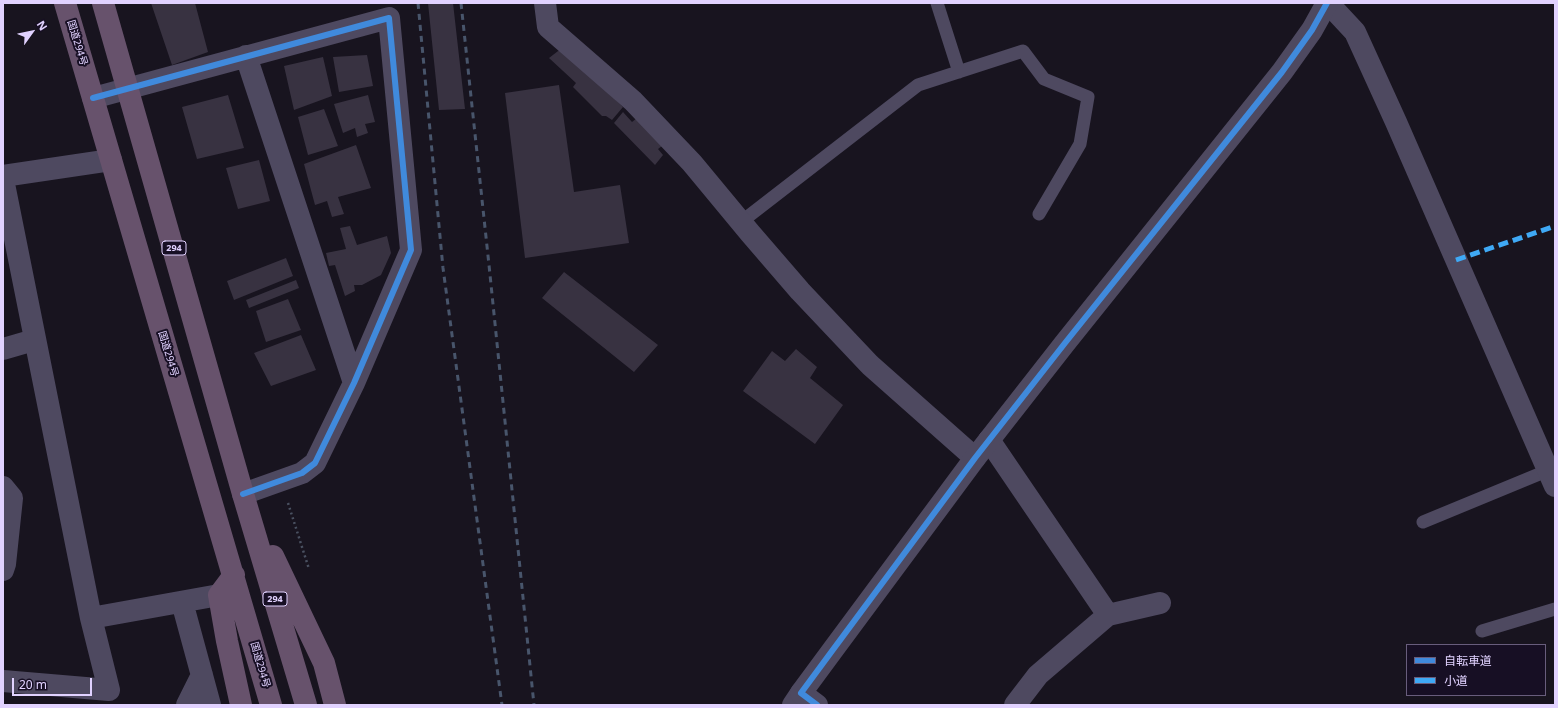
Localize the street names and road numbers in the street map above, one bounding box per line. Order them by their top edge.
street label: 国道294号 [64,19,90,67]
road number: 294 [162,241,186,255]
street label: 国道294号 [155,330,181,378]
road number: 294 [263,592,287,606]
street label: 国道294号 [248,641,272,689]

